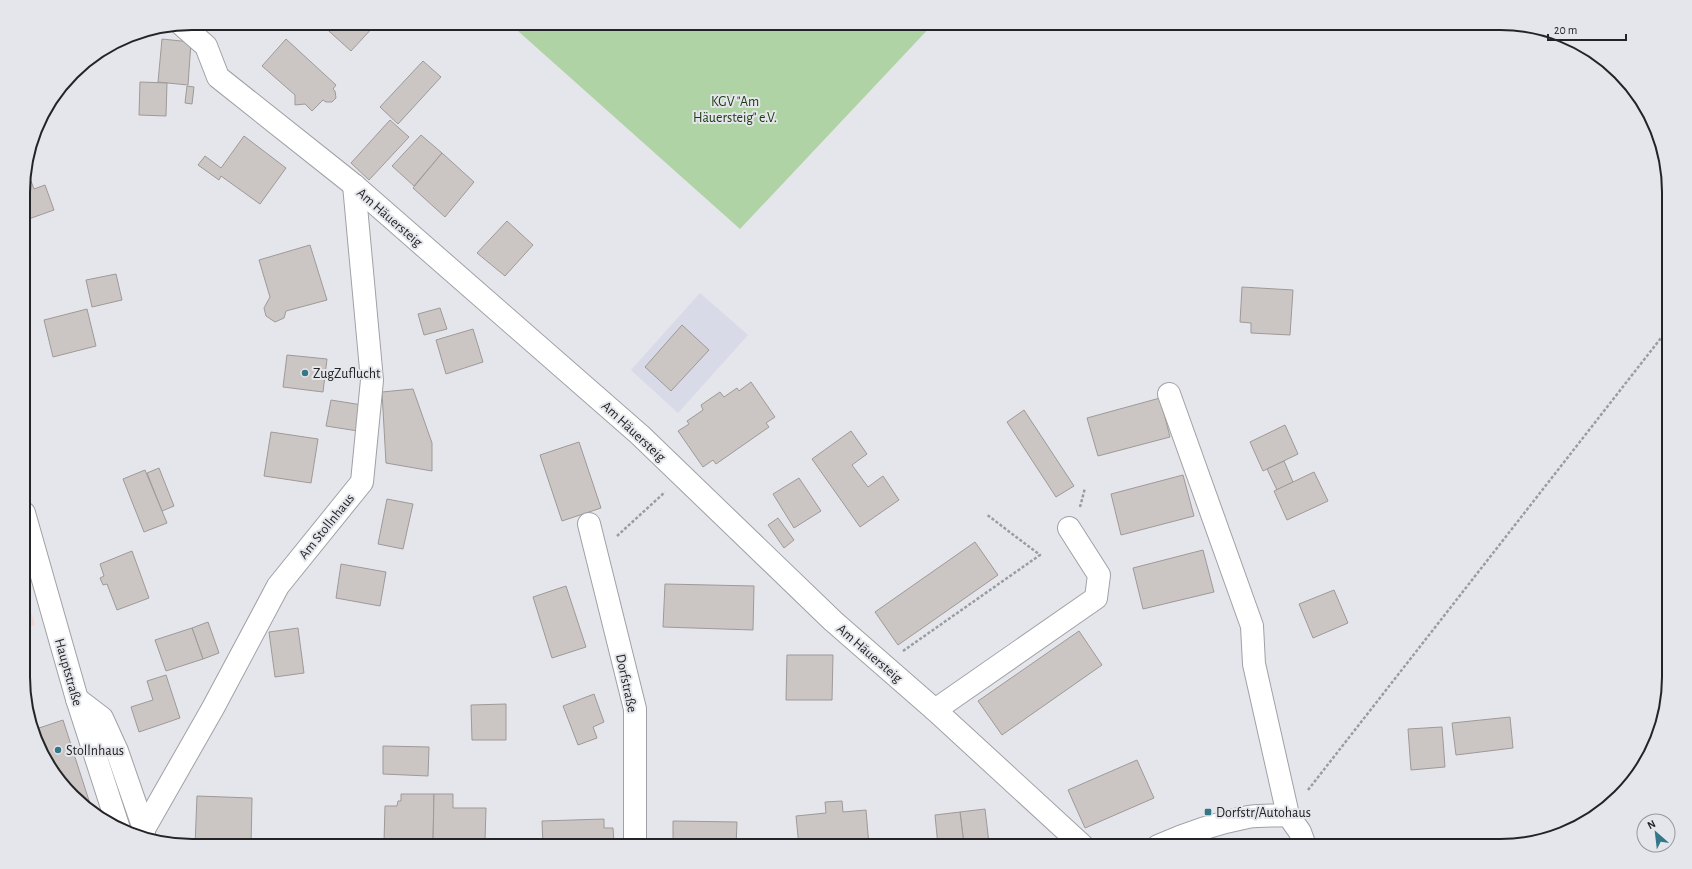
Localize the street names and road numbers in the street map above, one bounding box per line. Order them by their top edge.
street label: Am Häuersteig [354,186,425,250]
street label: Am Häuersteig [599,399,668,465]
street label: Am Stollnhaus [296,491,357,562]
street label: Am Häuersteig [834,622,905,686]
street label: Hauptstraße [52,637,84,707]
street label: Dorfstraße [613,653,639,714]

